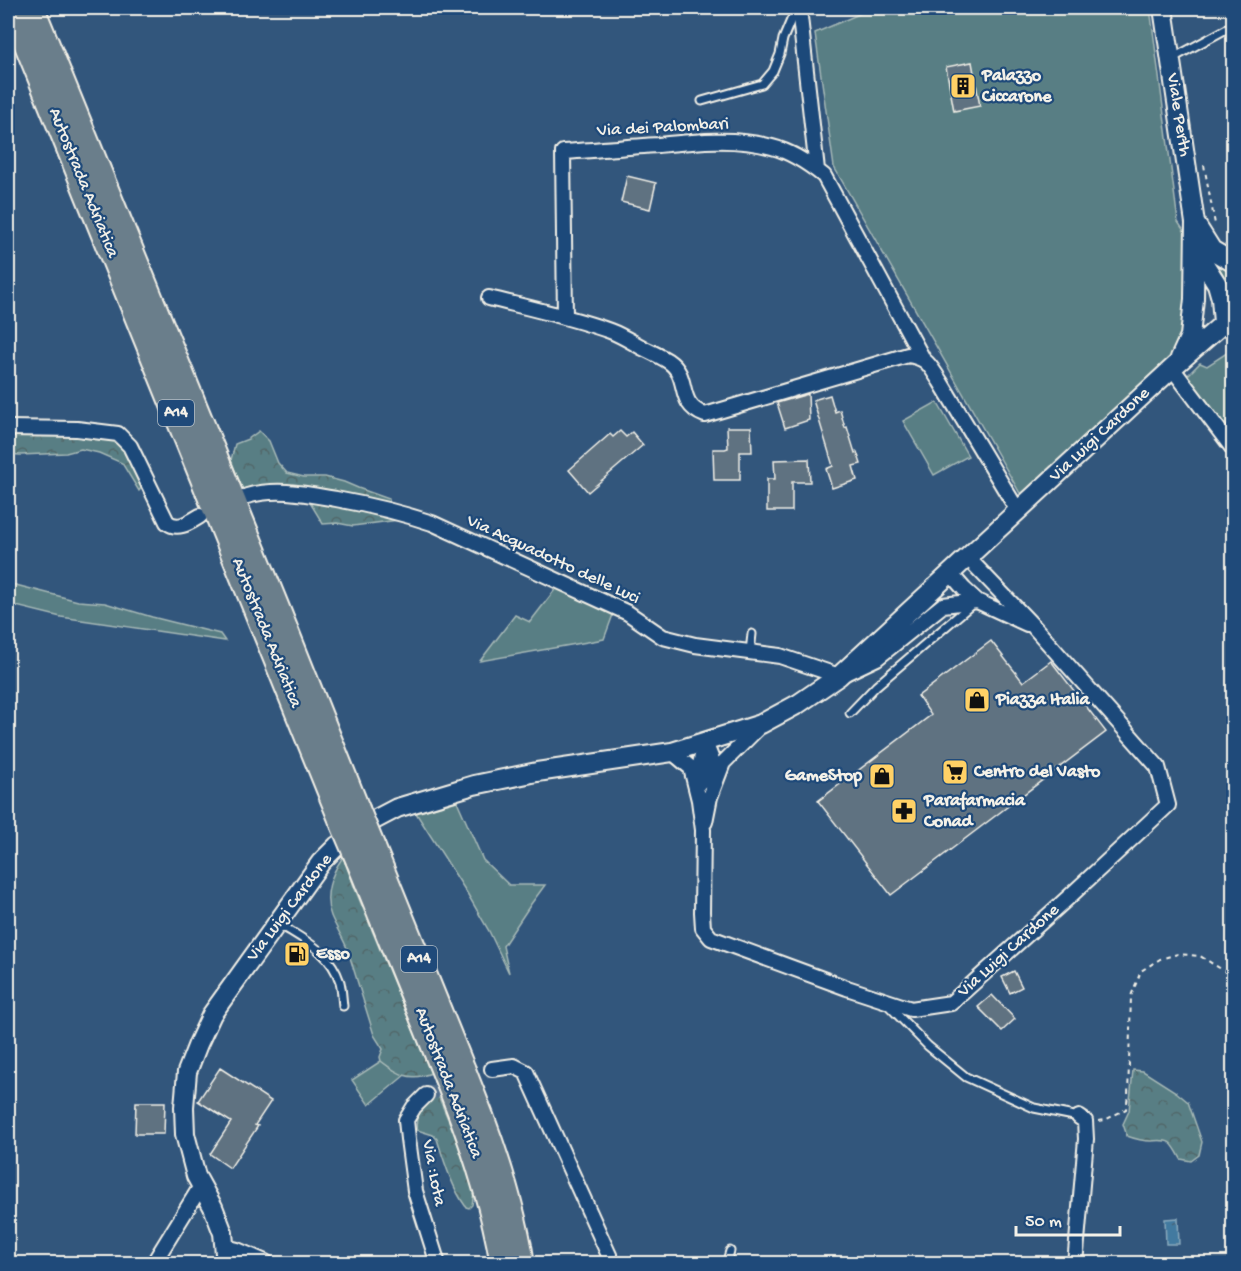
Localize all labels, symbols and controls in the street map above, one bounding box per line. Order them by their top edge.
place label: Palazzo Ciccarone [981,66,1052,108]
building icon: Palazzo Ciccarone [948,71,978,101]
street label: Viale Perth [1161,71,1195,158]
street label: Autostrada Adriatica [43,105,123,262]
street label: Via dei Palombari [596,114,730,142]
street label: Via Luigi Cardone [1045,383,1155,487]
road number: A14 [158,400,194,426]
street label: Via Acquadotto delle Luci [462,510,643,609]
street label: Autostrada Adriatica [226,555,306,712]
shop icon: Piazza Italia [962,685,992,715]
place label: Piazza Italia [995,690,1090,711]
supermarket icon: Centro del Vasto [940,757,970,787]
shop icon: GameStop [867,761,897,791]
place label: Centro del Vasto [973,762,1101,783]
place label: GameStop [785,766,862,787]
place label: Parafarmacia Conad [923,791,1026,833]
pharmacy icon: Parafarmacia Conad [889,796,919,826]
street label: Via Luigi Cardone [242,849,338,967]
street label: Via Luigi Cardone [953,899,1065,1003]
fuel station icon: Esso [282,939,312,969]
place label: Esso [316,944,350,965]
road number: A14 [401,946,437,972]
street label: Autostrada Adriatica [410,1005,487,1162]
street label: Via :Lota [416,1137,450,1209]
scale bar [1016,1199,1120,1237]
text: 50 m [1025,1212,1062,1233]

